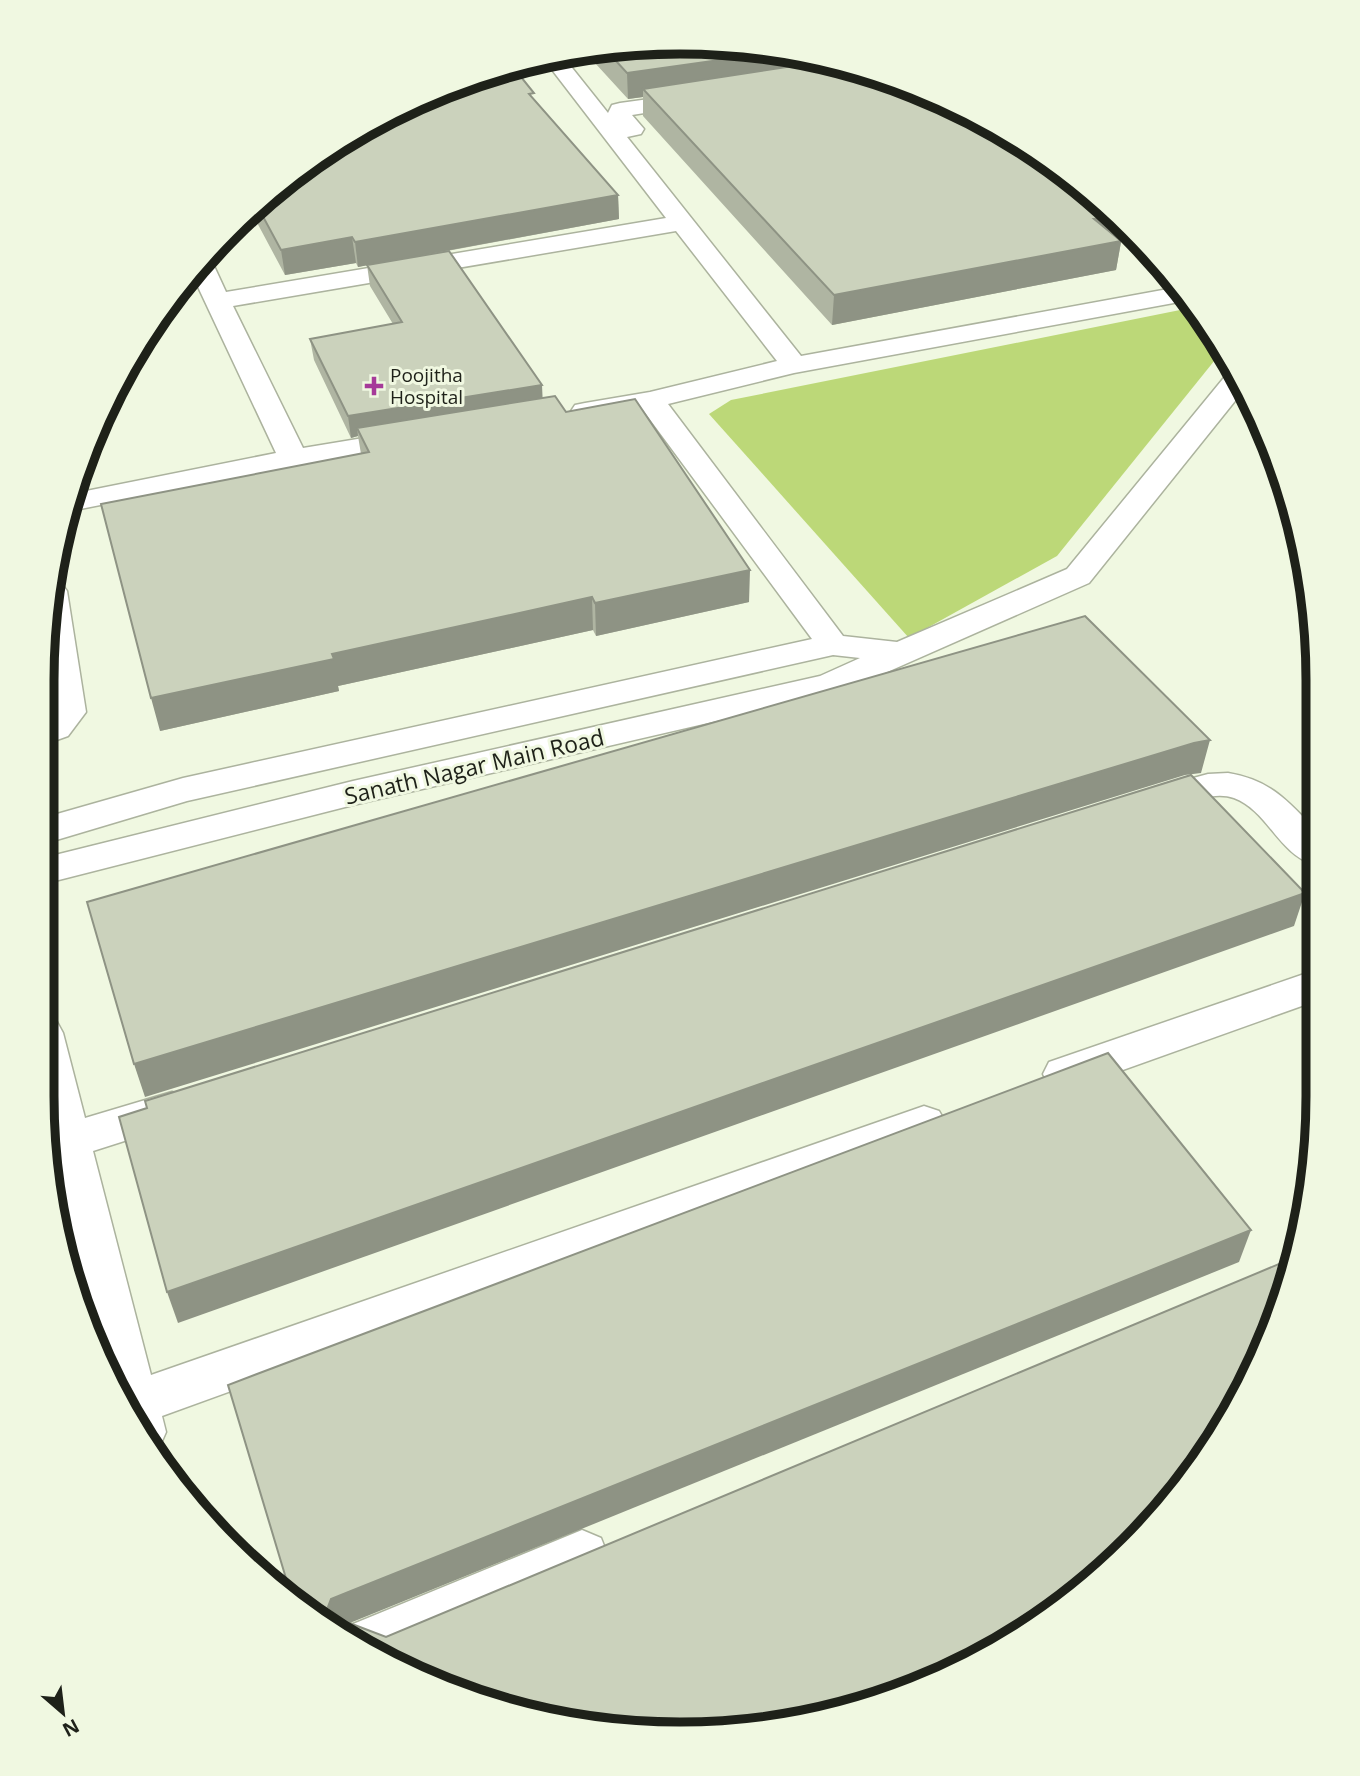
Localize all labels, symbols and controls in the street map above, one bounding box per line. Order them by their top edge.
place label: Poojitha Hospital [390,362,463,410]
marker: Poojitha Hospital [364,376,384,396]
street label: Sanath Nagar Main Road [341,721,607,811]
north arrow [28,1678,98,1748]
text: N [58,1713,84,1743]

